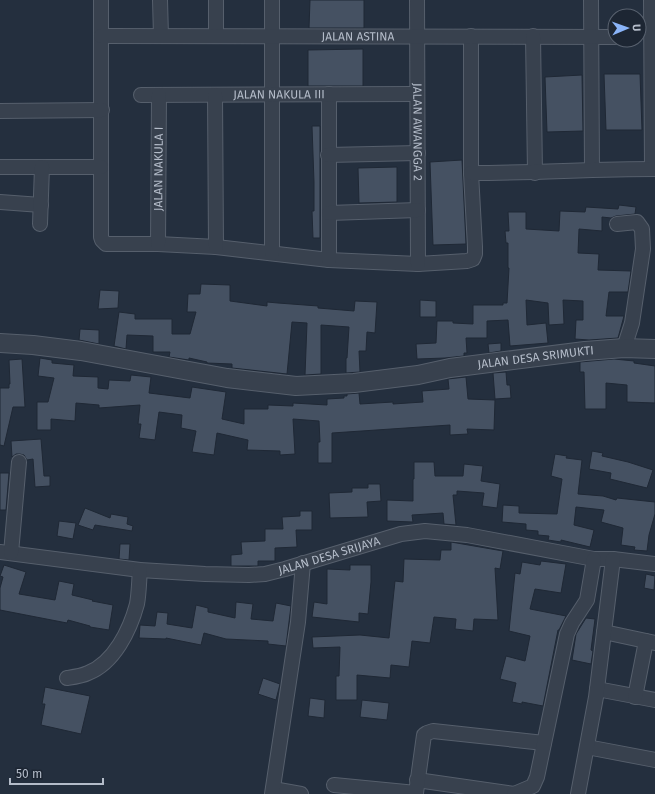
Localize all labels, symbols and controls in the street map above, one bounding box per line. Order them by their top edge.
north arrow [607,8,647,48]
text: U [630,24,643,31]
street label: JALAN ASTINA [322,29,395,44]
street label: JALAN AWANGGA 2 [410,83,425,181]
street label: JALAN NAKULA III [233,87,325,102]
street label: JALAN NAKULA I [151,127,166,211]
street label: JALAN DESA SRIMUKTI [477,343,594,371]
street label: JALAN DESA SRIJAYA [277,534,382,577]
scale bar [10,760,103,786]
text: 50 m [16,767,42,781]

